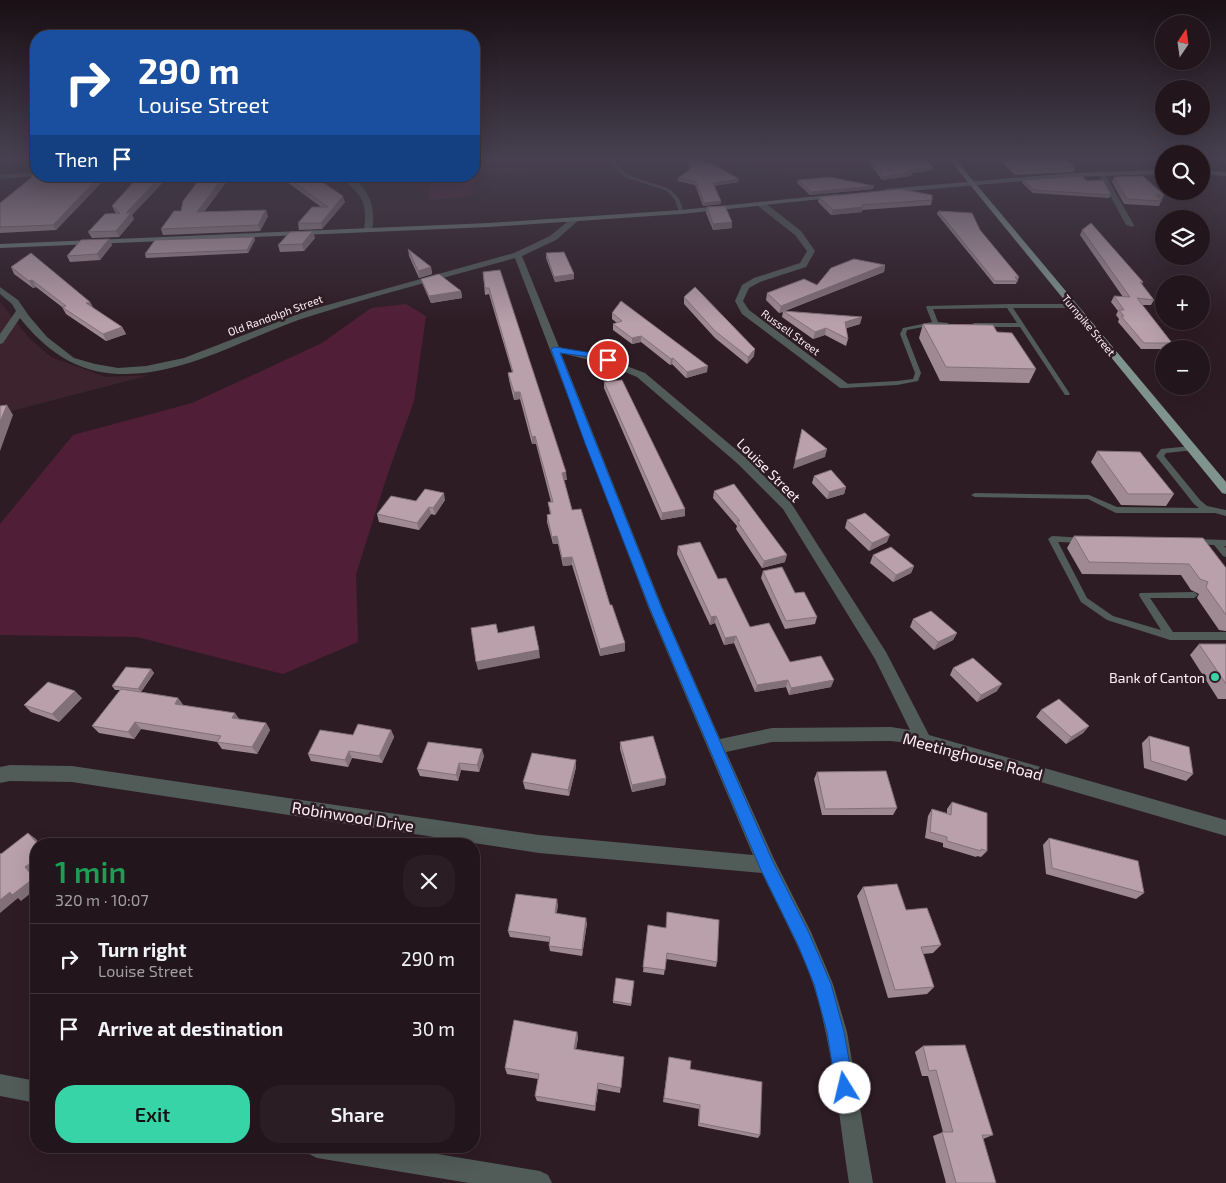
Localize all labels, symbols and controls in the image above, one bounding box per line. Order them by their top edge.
north arrow [1155,15,1210,70]
map controls [1155,15,1210,395]
text: 290 m [138,49,239,91]
icon: right [55,50,120,115]
button: sound [1155,80,1210,135]
text: Louise Street [138,91,269,117]
icon: arrive [108,145,136,173]
button: search [1155,145,1210,200]
text: Then [55,148,98,171]
button: layers [1155,210,1210,265]
button: + [1155,275,1210,330]
street label: Old Randolph Street [226,292,324,338]
street label: Turnpike Street [1060,292,1118,358]
street label: Russell Street [759,306,823,358]
pin [587,339,629,381]
button: − [1155,340,1210,395]
icon: arrive [594,346,622,374]
street label: Louise Street [734,435,804,505]
place label: Bank of Canton [1109,669,1205,686]
marker: Bank of Canton [1209,671,1221,683]
street label: Meetinghouse Road [901,728,1045,784]
street label: Robinwood Drive [291,797,415,835]
text: 1 min [55,853,126,889]
button: close [403,855,455,907]
text: 320 m · 10:07 [55,890,149,909]
text: Turn right [98,938,186,961]
icon: right [55,945,83,973]
text: 290 m [401,947,455,970]
text: Louise Street [98,961,193,980]
icon: arrive [55,1015,83,1043]
text: Arrive at destination [98,1017,283,1040]
text: 30 m [412,1017,455,1040]
position arrow [818,1061,870,1113]
button: Exit [55,1085,250,1143]
button: Share [260,1085,455,1143]

